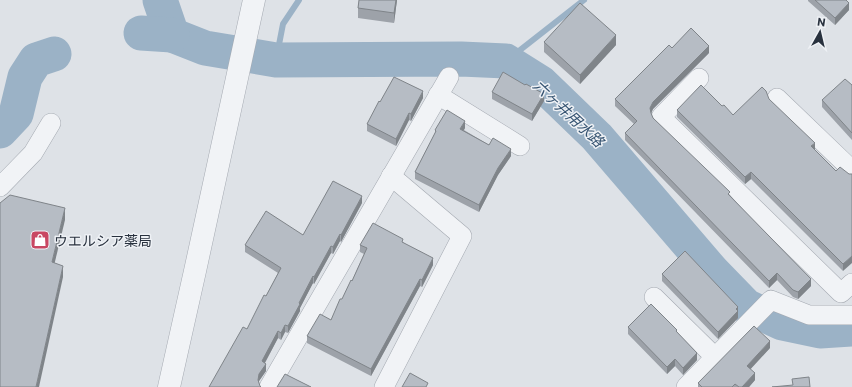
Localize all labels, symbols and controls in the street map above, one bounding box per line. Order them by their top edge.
north arrow [800,12,840,52]
text: N [816,15,826,29]
water label: 六ヶ井用水路 [530,76,610,152]
shop icon: ウエルシア薬局 [29,229,51,251]
place label: ウエルシア薬局 [54,232,152,249]

